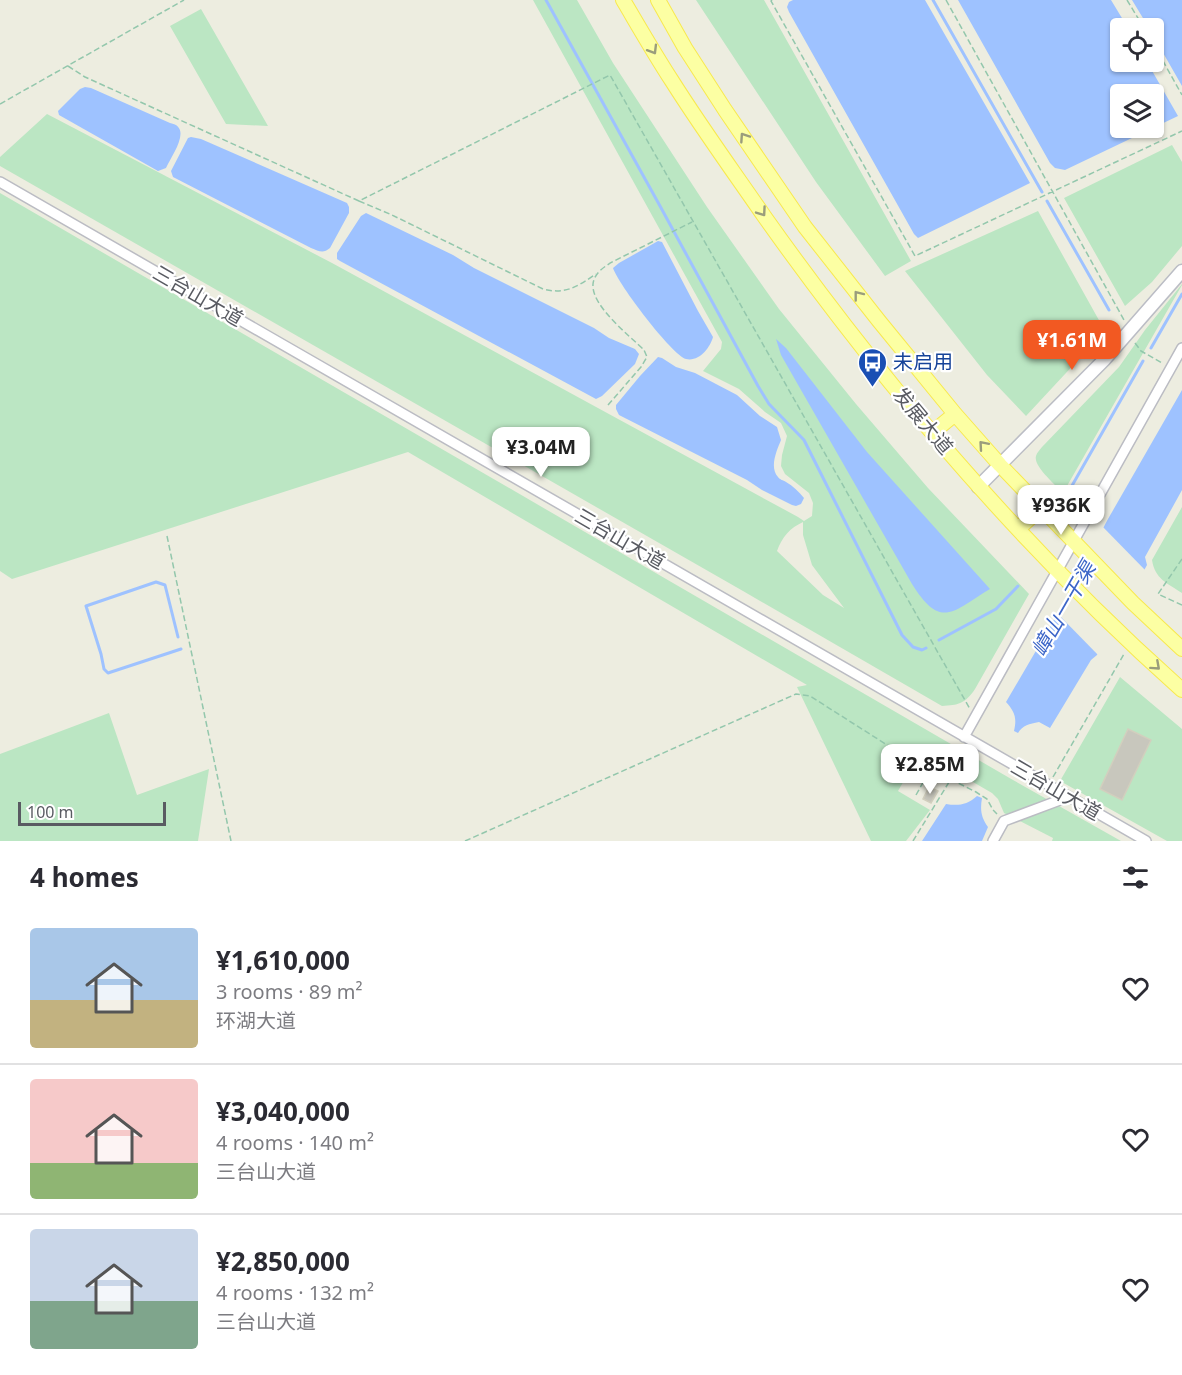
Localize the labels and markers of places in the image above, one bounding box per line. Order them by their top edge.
pin: ¥1.61M [1023,320,1121,371]
bus stop icon: 未启用 [856,346,888,388]
place label: 未启用 [893,348,953,375]
pin: ¥3.04M [492,427,590,478]
pin: ¥936K [1019,485,1103,536]
pin: ¥2.85M [881,744,979,795]

